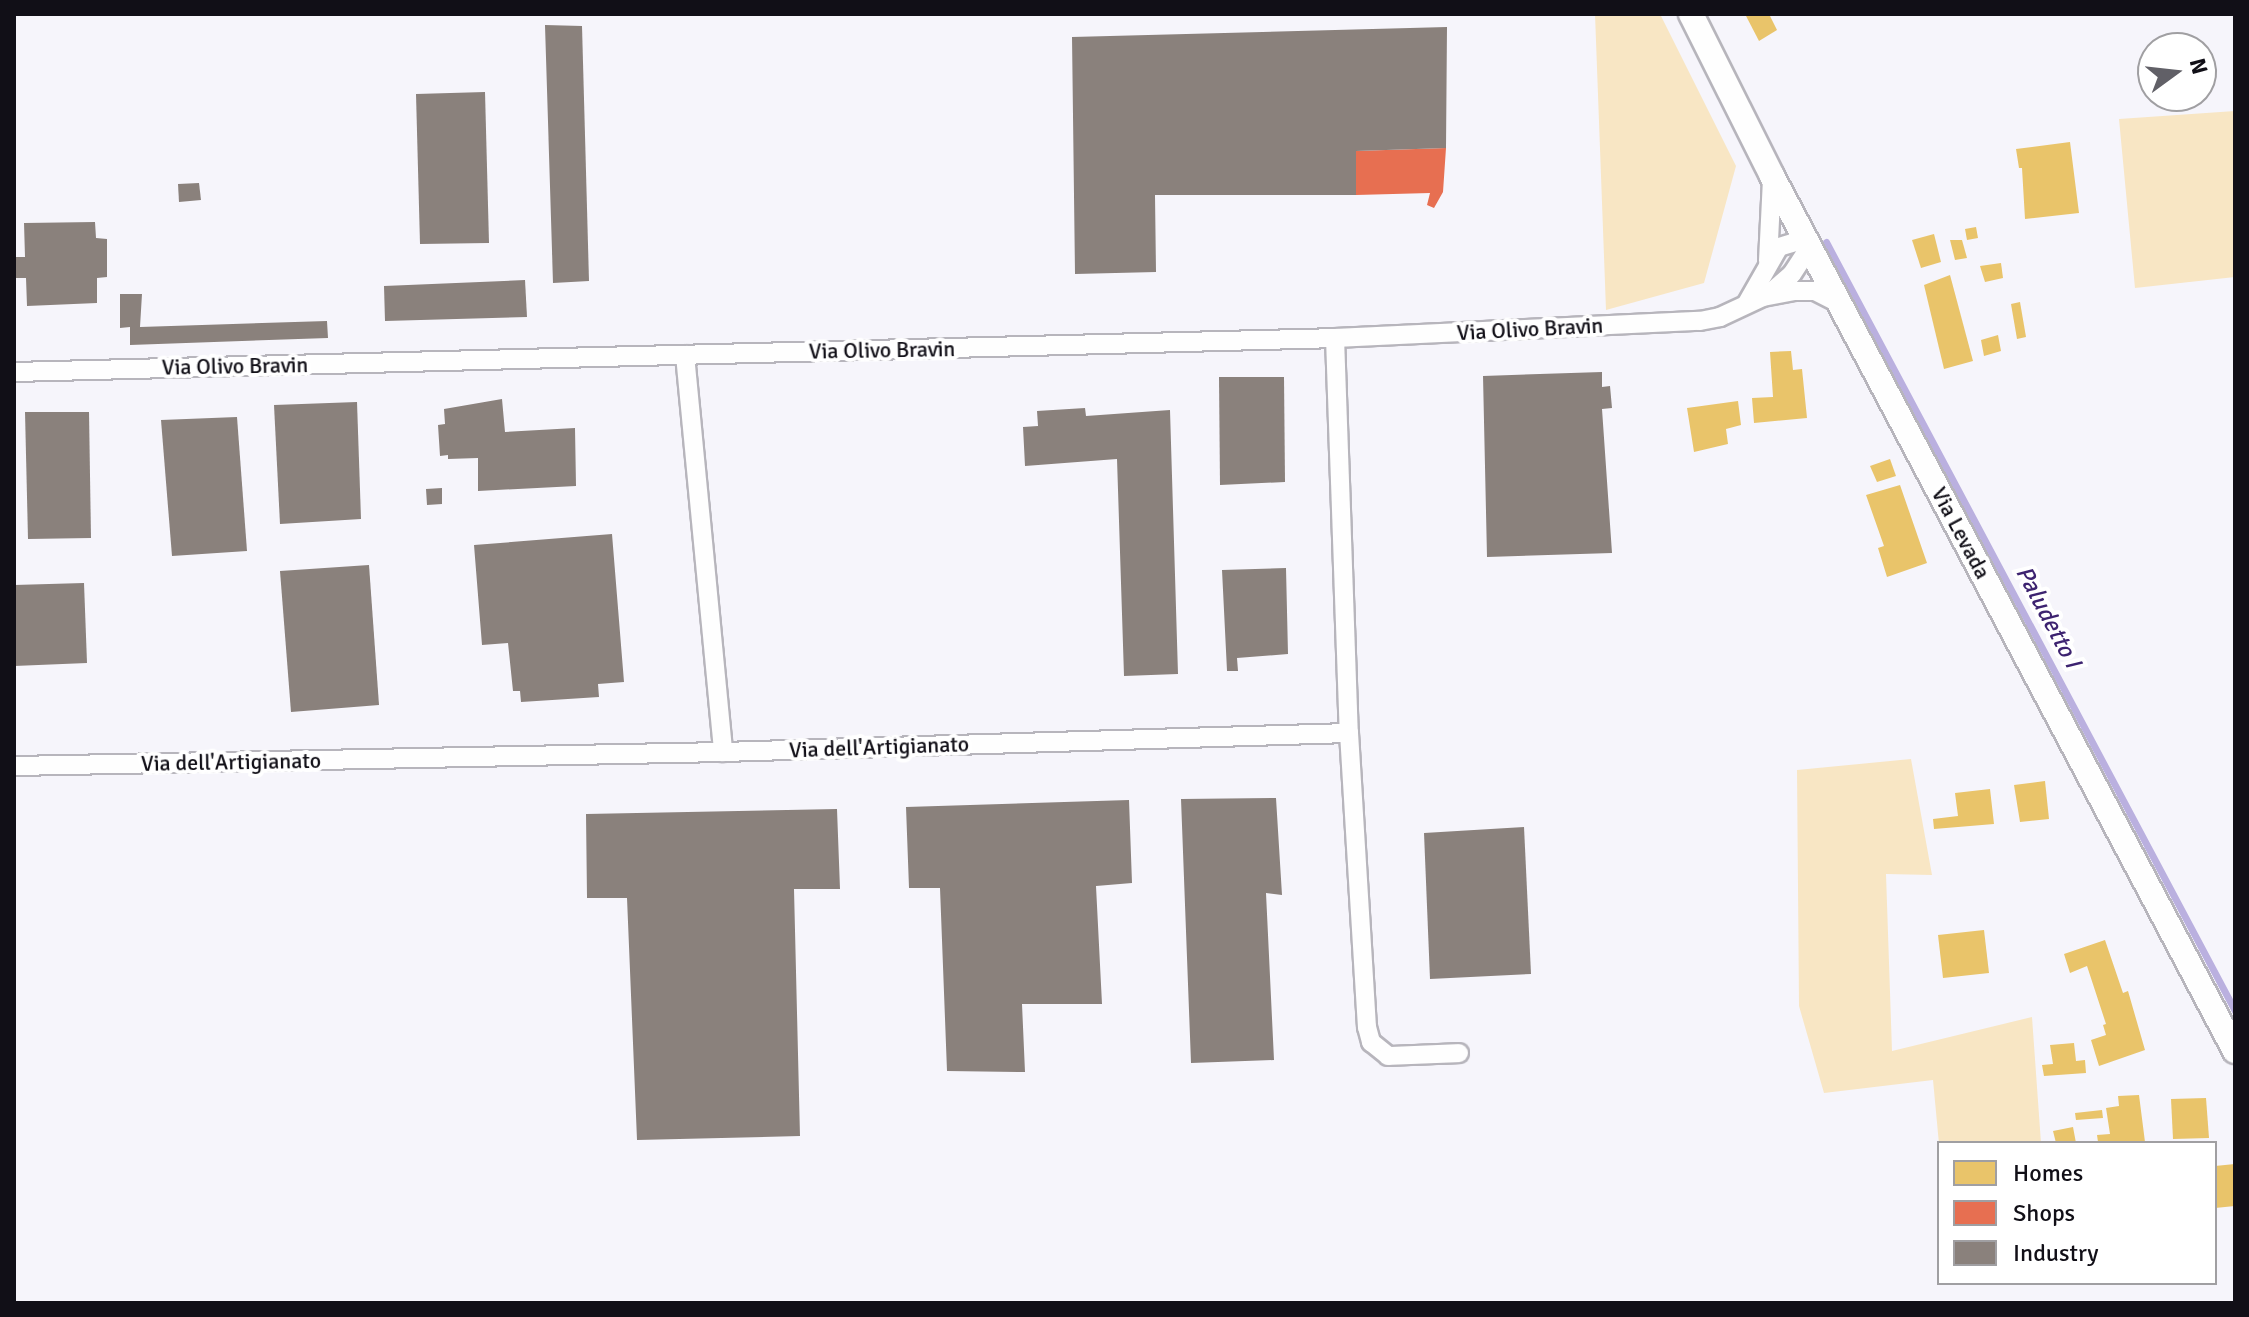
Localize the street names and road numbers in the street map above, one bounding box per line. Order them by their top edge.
street label: Via Olivo Bravin [1456,312,1604,346]
street label: Via Olivo Bravin [808,336,956,364]
street label: Via Olivo Bravin [161,352,309,380]
street label: Via Levada [1926,483,1996,583]
street label: Via dell'Artigianato [789,731,969,763]
street label: Via dell'Artigianato [141,747,321,777]

